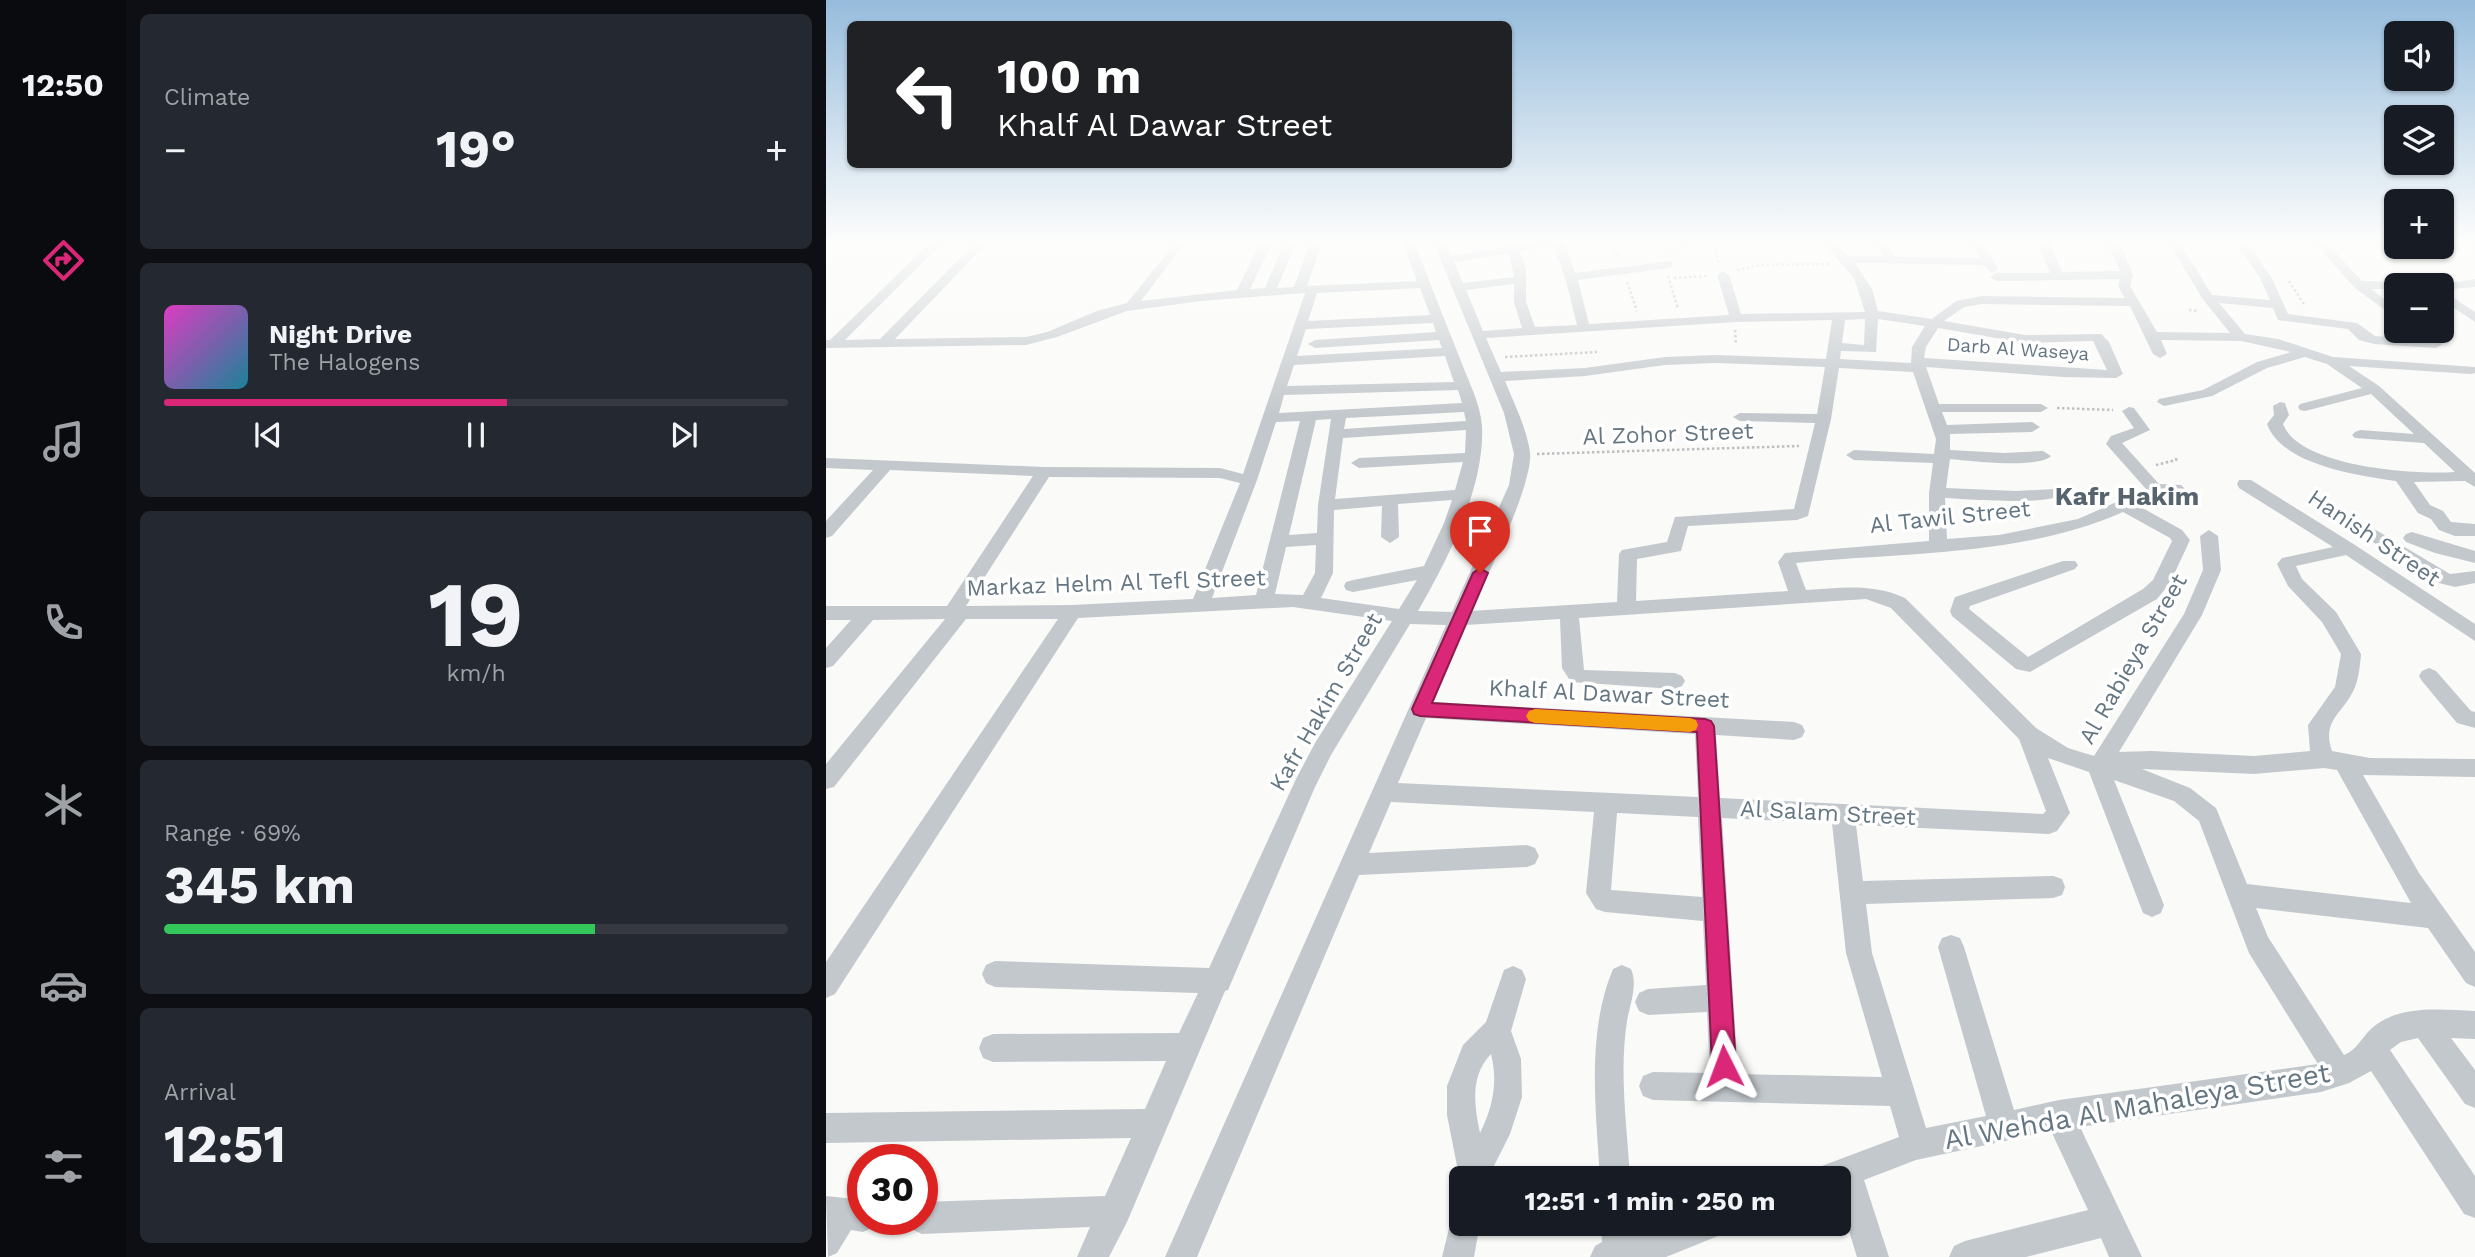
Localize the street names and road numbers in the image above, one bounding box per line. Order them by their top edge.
street label: Darb Al Waseya [1946,333,2090,365]
street label: Al Zohor Street [1582,418,1754,450]
street label: Hanish Street [2303,484,2445,592]
street label: Al Tawil Street [1868,495,2032,539]
street label: Markaz Helm Al Tefl Street [966,564,1266,602]
street label: Al Rabieya Street [2073,569,2193,749]
street label: Kafr Hakim Street [1264,608,1388,796]
street label: Khalf Al Dawar Street [1488,674,1730,714]
street label: Al Salam Street [1739,795,1917,831]
street label: Al Wehda Al Mahaleya Street [1942,1056,2333,1156]

